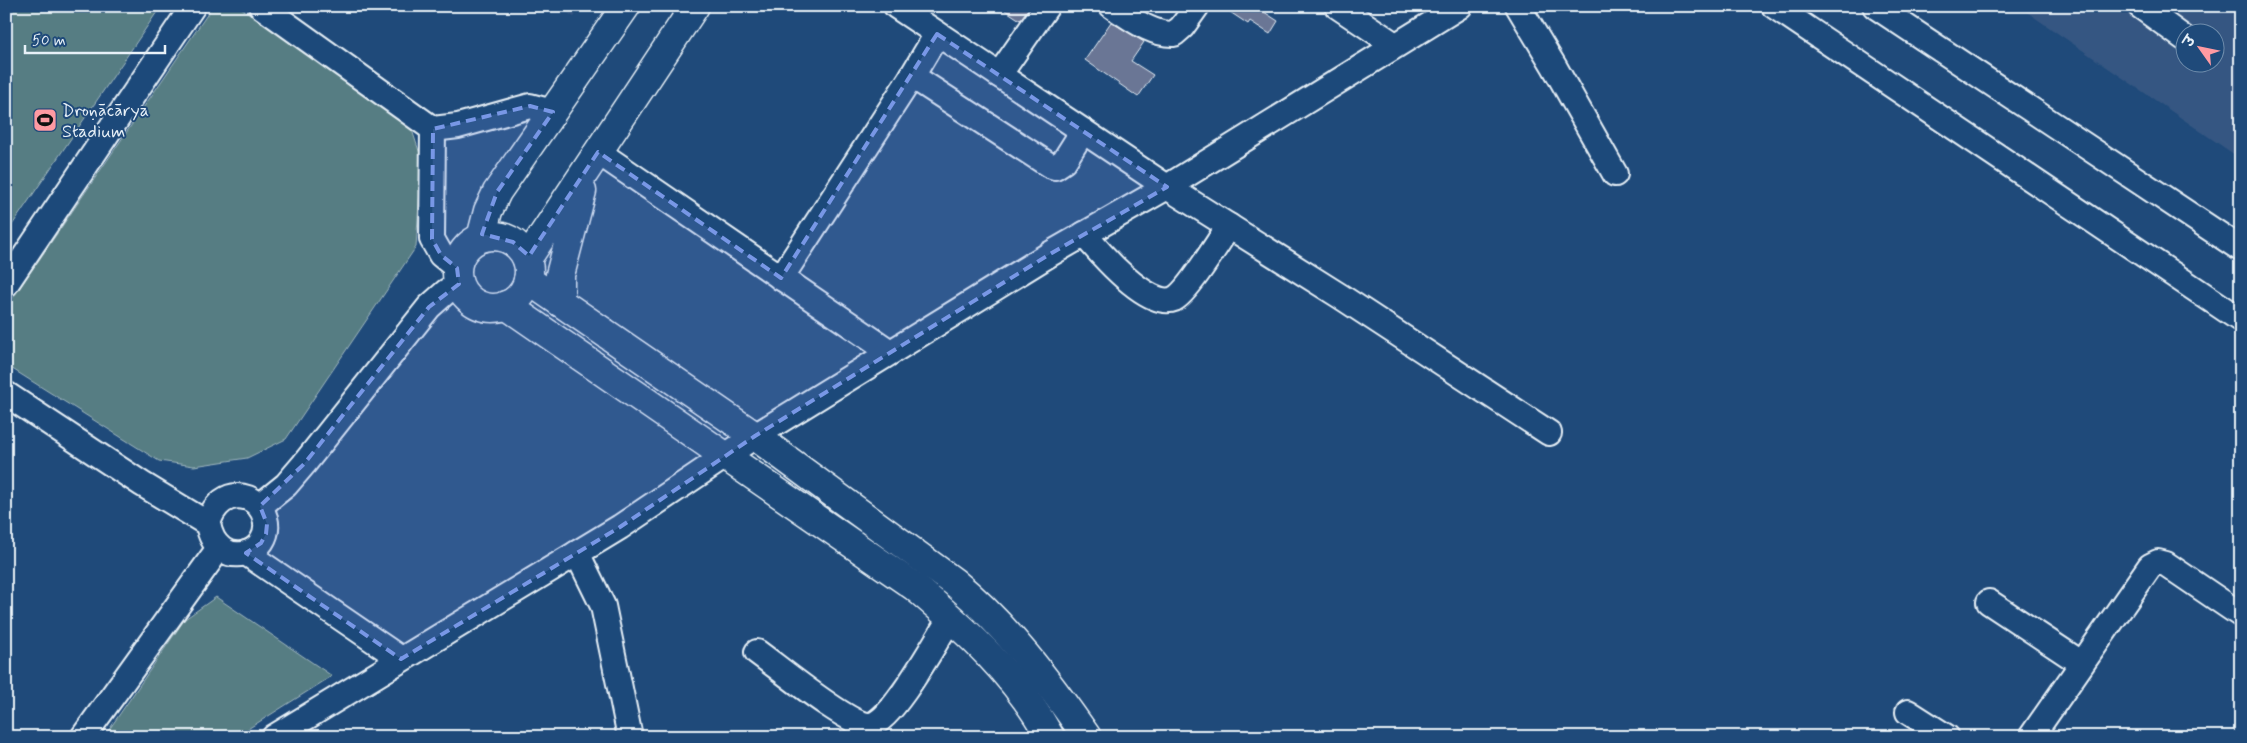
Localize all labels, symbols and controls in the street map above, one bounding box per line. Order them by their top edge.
scale bar [25,22,165,54]
north arrow [2174,22,2224,72]
text: 50 m [32,31,66,51]
text: उ [2179,31,2201,52]
place label: Droṇācārya Stadium [62,99,149,144]
sports icon: Droṇācārya Stadium [32,107,58,133]

